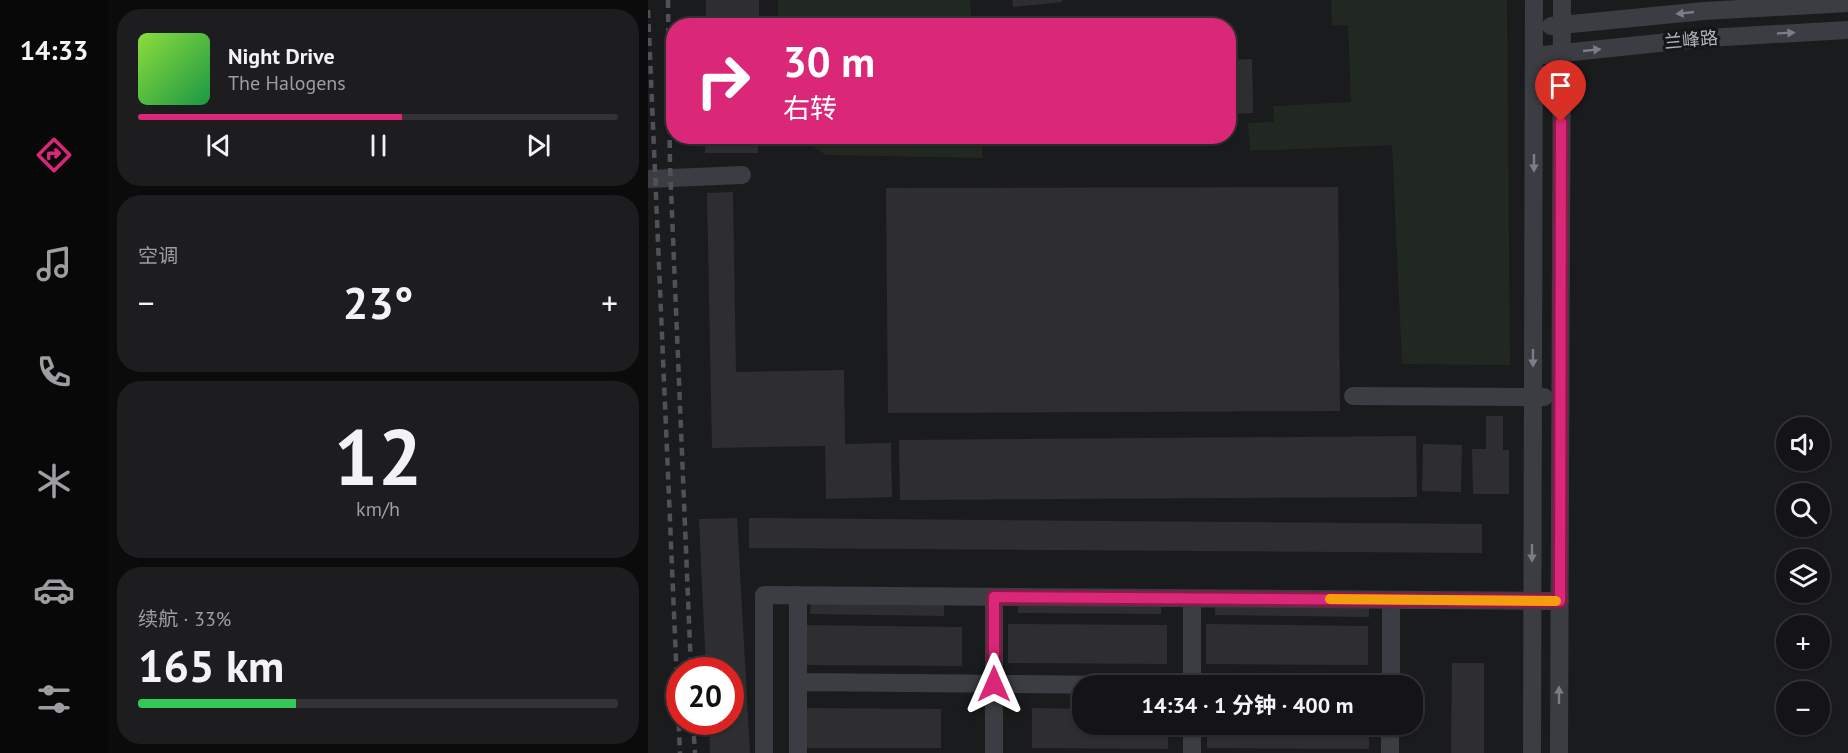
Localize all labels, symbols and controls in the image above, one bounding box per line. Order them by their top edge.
one-way arrow [1675,8,1694,18]
street label: 兰峰路 [1663,26,1719,53]
one-way arrow [1777,28,1796,37]
text: 14:33 [20,33,88,67]
text: 30 m [783,34,875,89]
text: Night Drive [228,42,335,70]
icon: right [684,42,762,120]
one-way arrow [1583,45,1602,55]
pin [1535,60,1586,122]
icon: arrive [1544,69,1577,102]
text: The Halogens [228,70,346,96]
text: 右转 [783,91,837,125]
icon: previous [202,129,235,162]
icon: pause [362,129,395,162]
icon: next [522,129,555,162]
icon: directions [33,134,75,176]
one-way arrow [1529,154,1539,173]
icon: music [33,243,75,285]
text: 空调 [138,243,178,269]
text: 23° [343,273,413,331]
text: − [138,281,155,324]
text: + [601,281,618,324]
one-way arrow [1528,349,1538,368]
icon: phone [33,351,75,393]
text: 12 [334,406,422,507]
map controls [1776,417,1830,735]
button: sound [1776,417,1830,471]
icon: climate [33,460,75,502]
button: search [1776,483,1830,537]
text: km/h [356,496,400,522]
one-way arrow [1527,544,1537,563]
button: layers [1776,549,1830,603]
icon: car [33,569,75,611]
text: 续航 · 33% [138,606,231,632]
button: + [1776,615,1830,669]
text: 165 km [138,636,284,694]
position arrow [962,652,1026,716]
speed limit sign: 20 [666,657,744,735]
icon: filters [33,678,75,720]
button: − [1776,681,1830,735]
one-way arrow [1554,685,1564,704]
text: 14:34 · 1 分钟 · 400 m [1142,691,1353,719]

